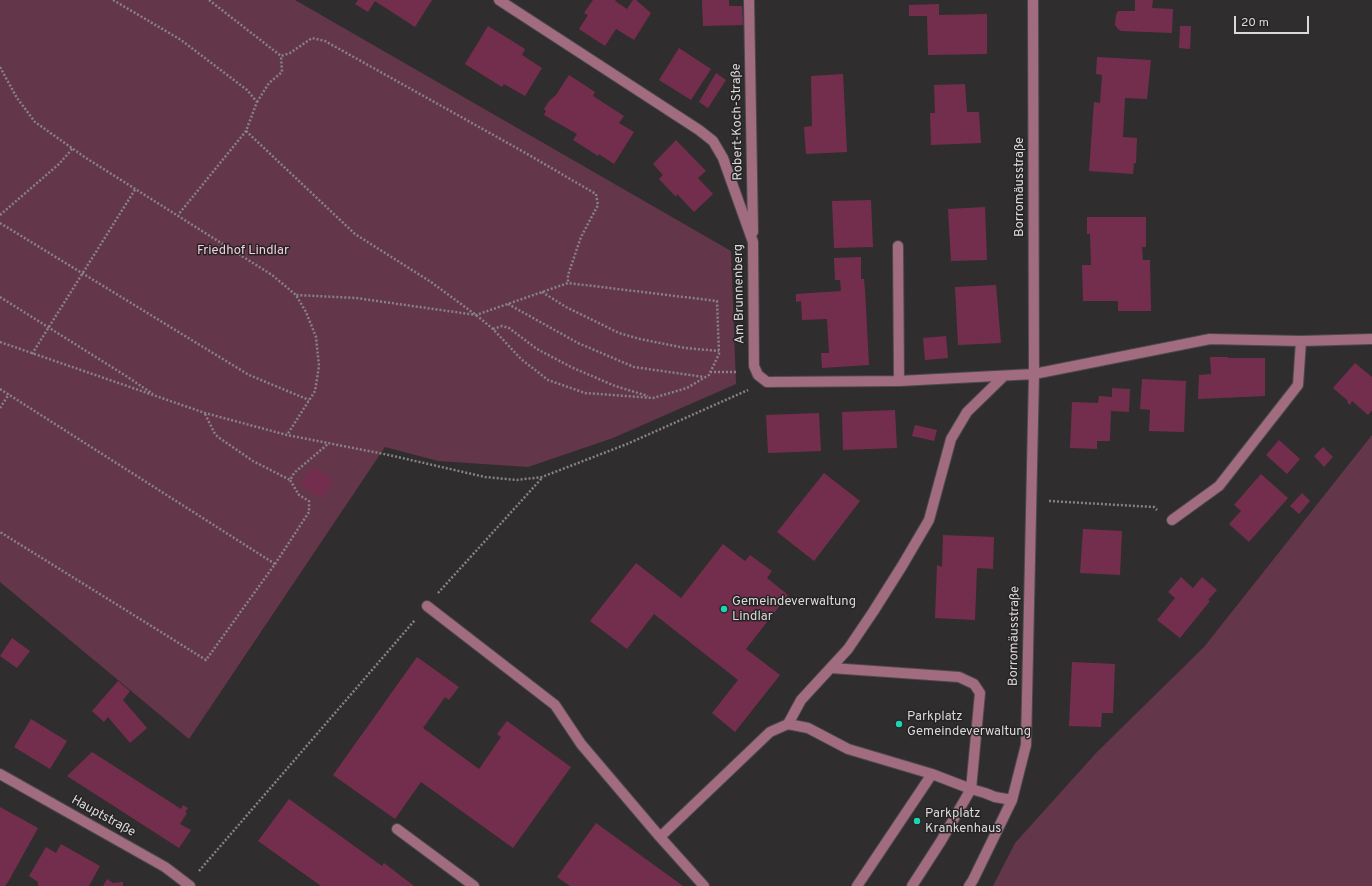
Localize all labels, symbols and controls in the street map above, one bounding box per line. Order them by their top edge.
scale bar [1236,8,1311,34]
text: 20 m [1241,15,1269,31]
street label: Robert-Koch-Straße [729,63,747,181]
street label: Borromäusstraße [1012,137,1028,237]
park label: Friedhof Lindlar [197,243,289,259]
street label: Am Brunnenberg [731,244,749,344]
street label: Borromäusstraße [1006,586,1024,686]
place label: Gemeindeverwaltung Lindlar [732,594,856,625]
marker: Gemeindeverwaltung Lindlar [719,604,729,614]
place label: Parkplatz Gemeindeverwaltung [907,709,1031,740]
marker: Parkplatz Gemeindeverwaltung [894,719,904,729]
street label: Hauptstraße [68,793,138,841]
place label: Parkplatz Krankenhaus [925,806,1001,837]
marker: Parkplatz Krankenhaus [912,816,922,826]

